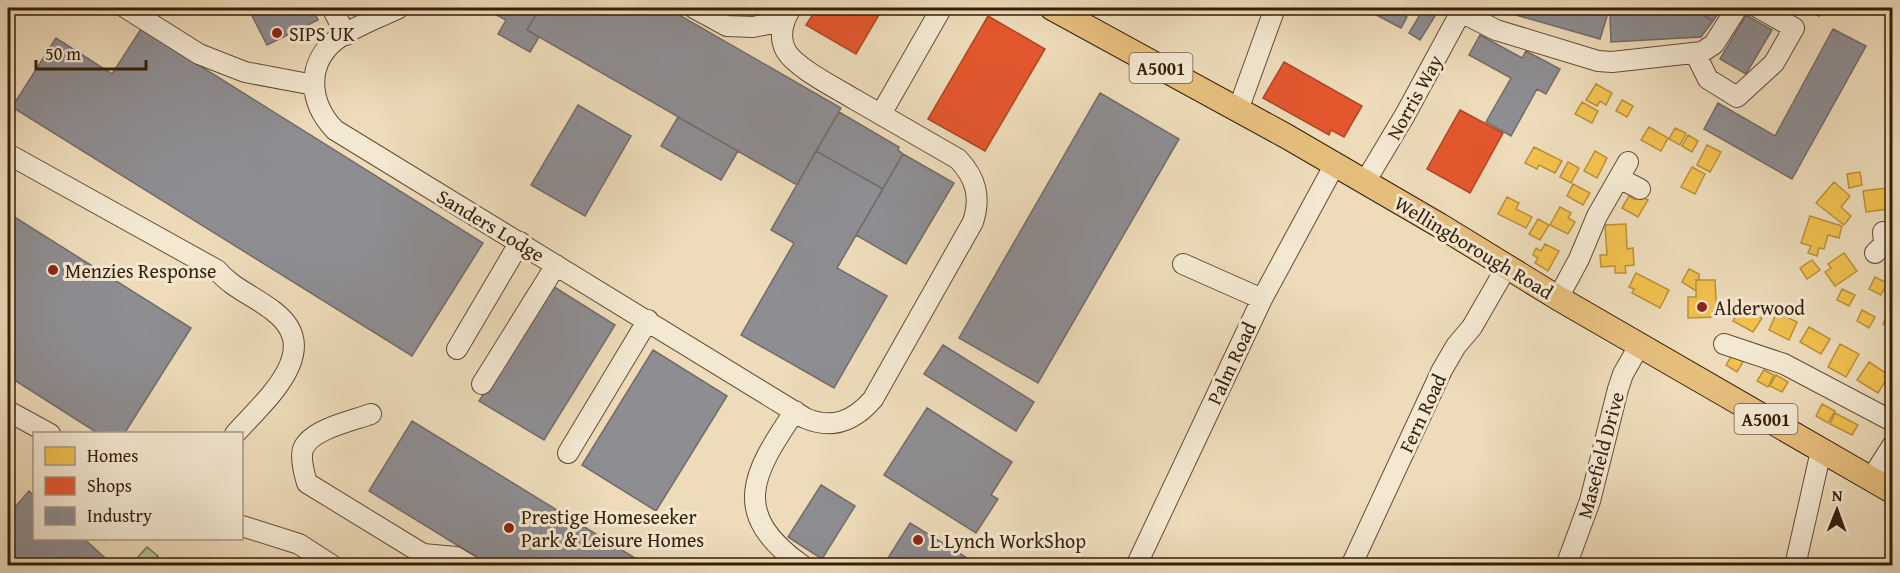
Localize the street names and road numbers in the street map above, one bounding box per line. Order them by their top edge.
street label: Norris Way [1379,49,1449,145]
road number: A5001 [1130,53,1192,83]
street label: Sanders Lodge [432,181,550,269]
street label: Wellingborough Road [1389,188,1559,306]
street label: Palm Road [1199,317,1263,409]
street label: Fern Road [1391,368,1453,457]
street label: Masefield Drive [1569,388,1631,522]
road number: A5001 [1734,404,1798,434]

